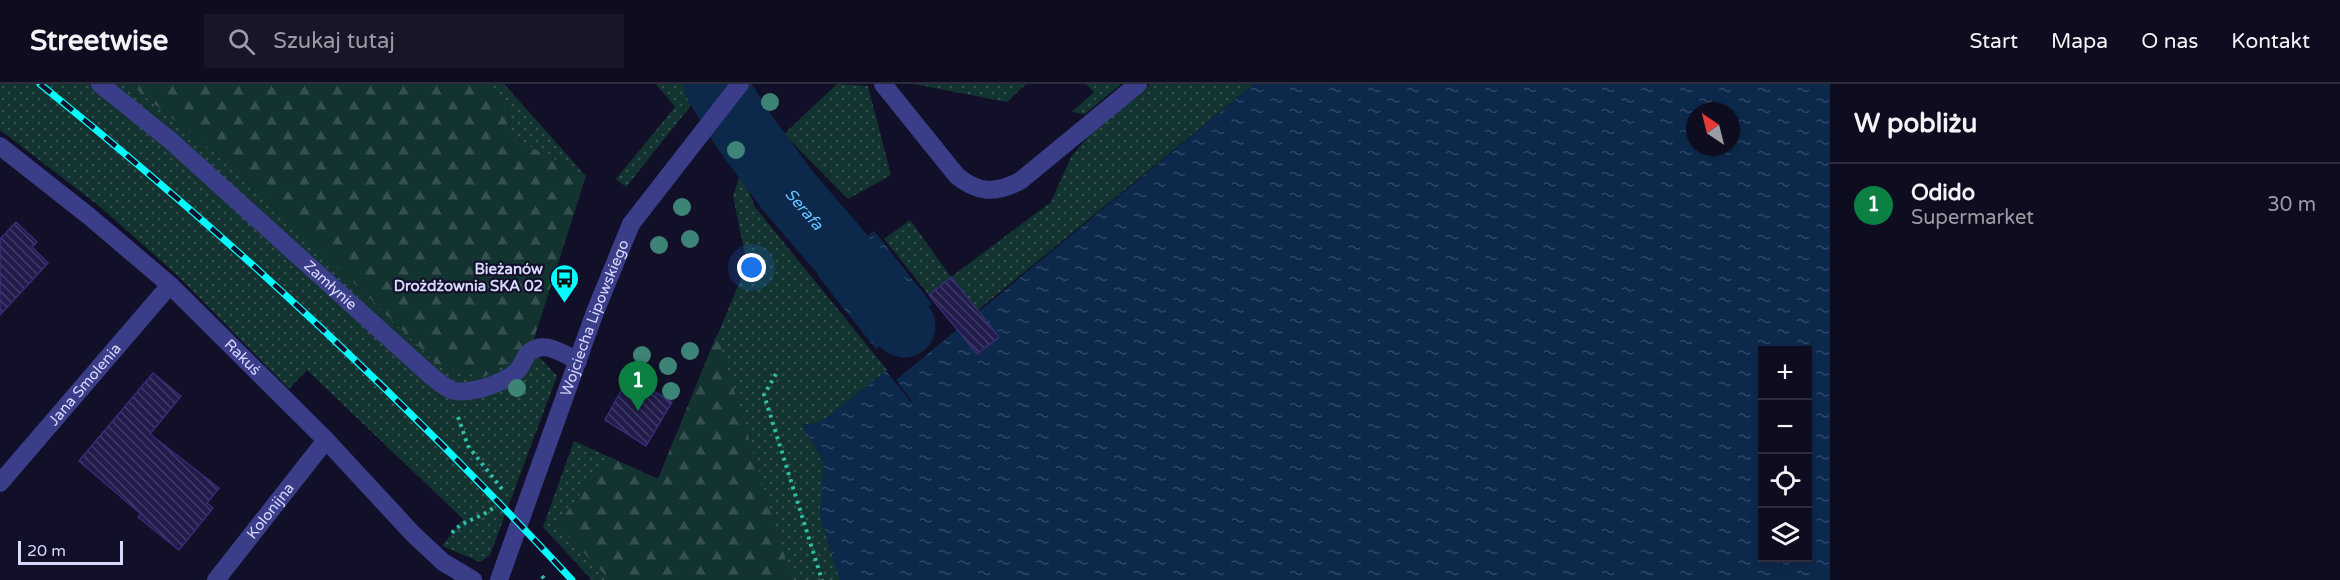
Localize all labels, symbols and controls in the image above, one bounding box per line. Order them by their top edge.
search box [204,14,624,68]
text: Streetwise [30,24,168,58]
icon: search [225,25,258,58]
text: Szukaj tutaj [273,28,395,54]
text: Start [1970,29,2018,54]
text: Mapa [2051,29,2108,54]
text: O nas [2141,29,2198,54]
text: Kontakt [2231,29,2310,54]
north arrow [1686,102,1740,156]
text: W pobliżu [1854,108,1977,139]
text: Odido [1911,180,1975,206]
water label: Serafa [780,184,828,235]
text: 1 [1867,193,1880,217]
text: 30 m [2267,193,2316,217]
text: Supermarket [1911,206,2034,230]
street label: Wojciecha Lipowskiego [557,237,633,399]
your location [737,253,766,282]
street label: Zamłynie [300,257,361,314]
place label: Bieżanów Drożdżownia SKA 02 [394,260,543,295]
bus stop icon: Bieżanów Drożdżownia SKA 02 [548,262,580,304]
street label: Rakuś [221,335,264,379]
street label: Jana Smolenia [44,340,125,429]
map controls [1758,346,1812,562]
button: + [1758,346,1812,400]
pin: 1 [618,362,658,411]
button: − [1758,400,1812,454]
button: locate [1758,454,1812,508]
street label: Kolonijna [243,479,298,542]
button: layers [1758,508,1812,562]
scale bar [18,538,123,566]
text: 20 m [27,541,66,561]

